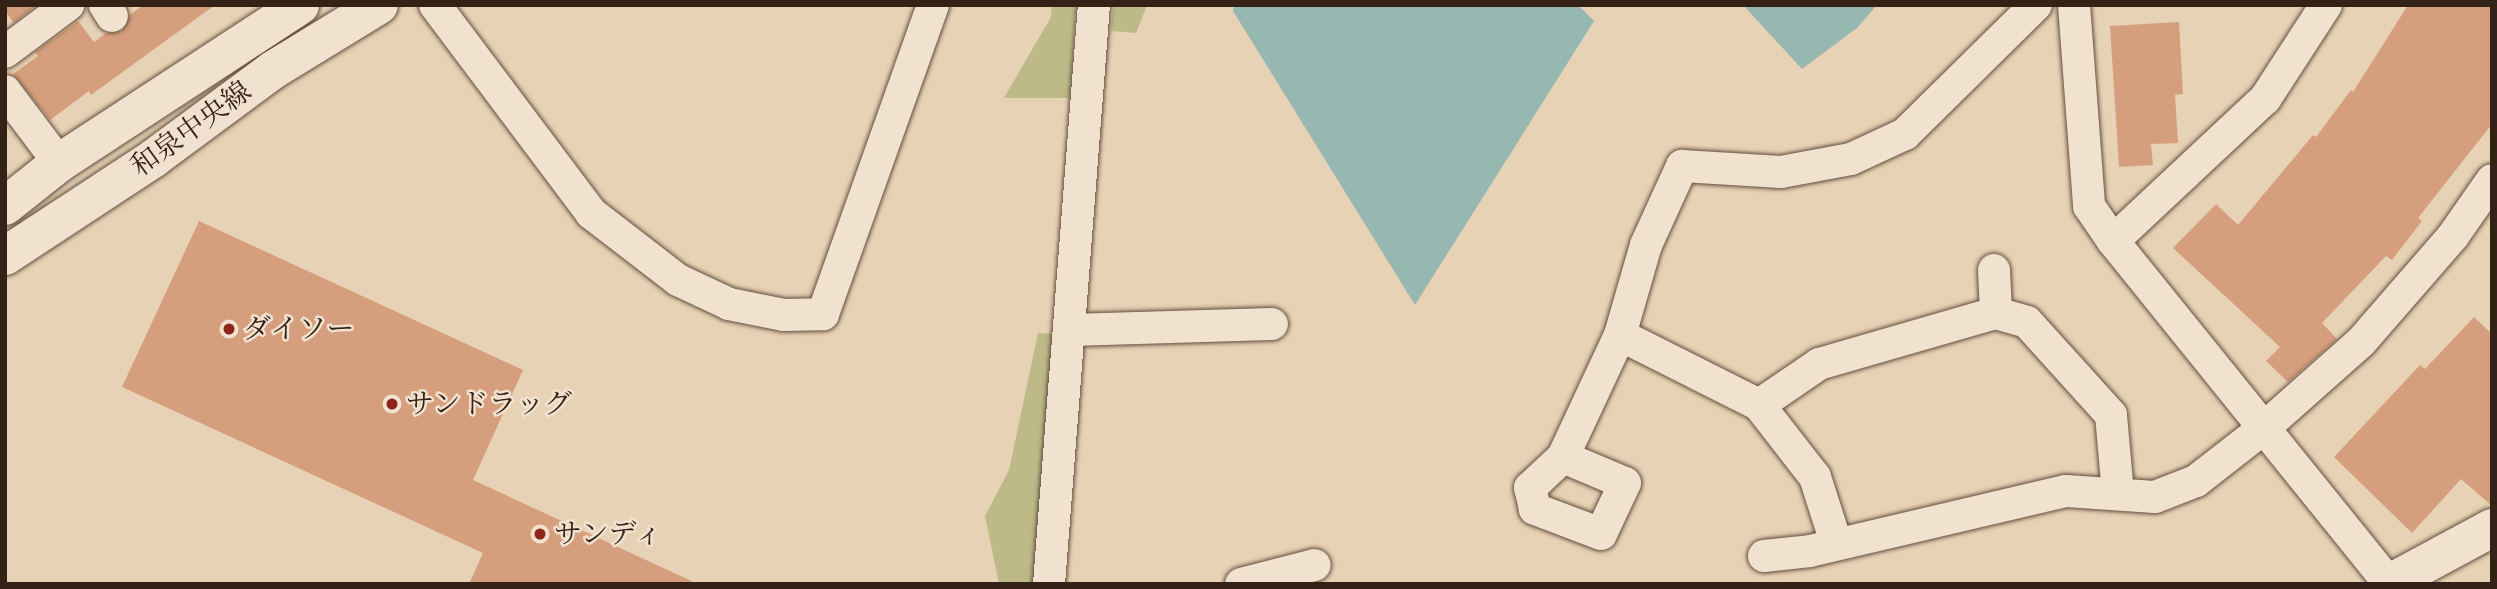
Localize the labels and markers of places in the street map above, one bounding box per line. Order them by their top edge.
place label: ダイソー [243,312,355,346]
marker: ダイソー [221,321,237,337]
place label: サンドラッグ [406,387,574,421]
marker: サンドラッグ [384,396,400,412]
place label: サンディ [554,517,666,551]
marker: サンディ [532,526,548,542]

